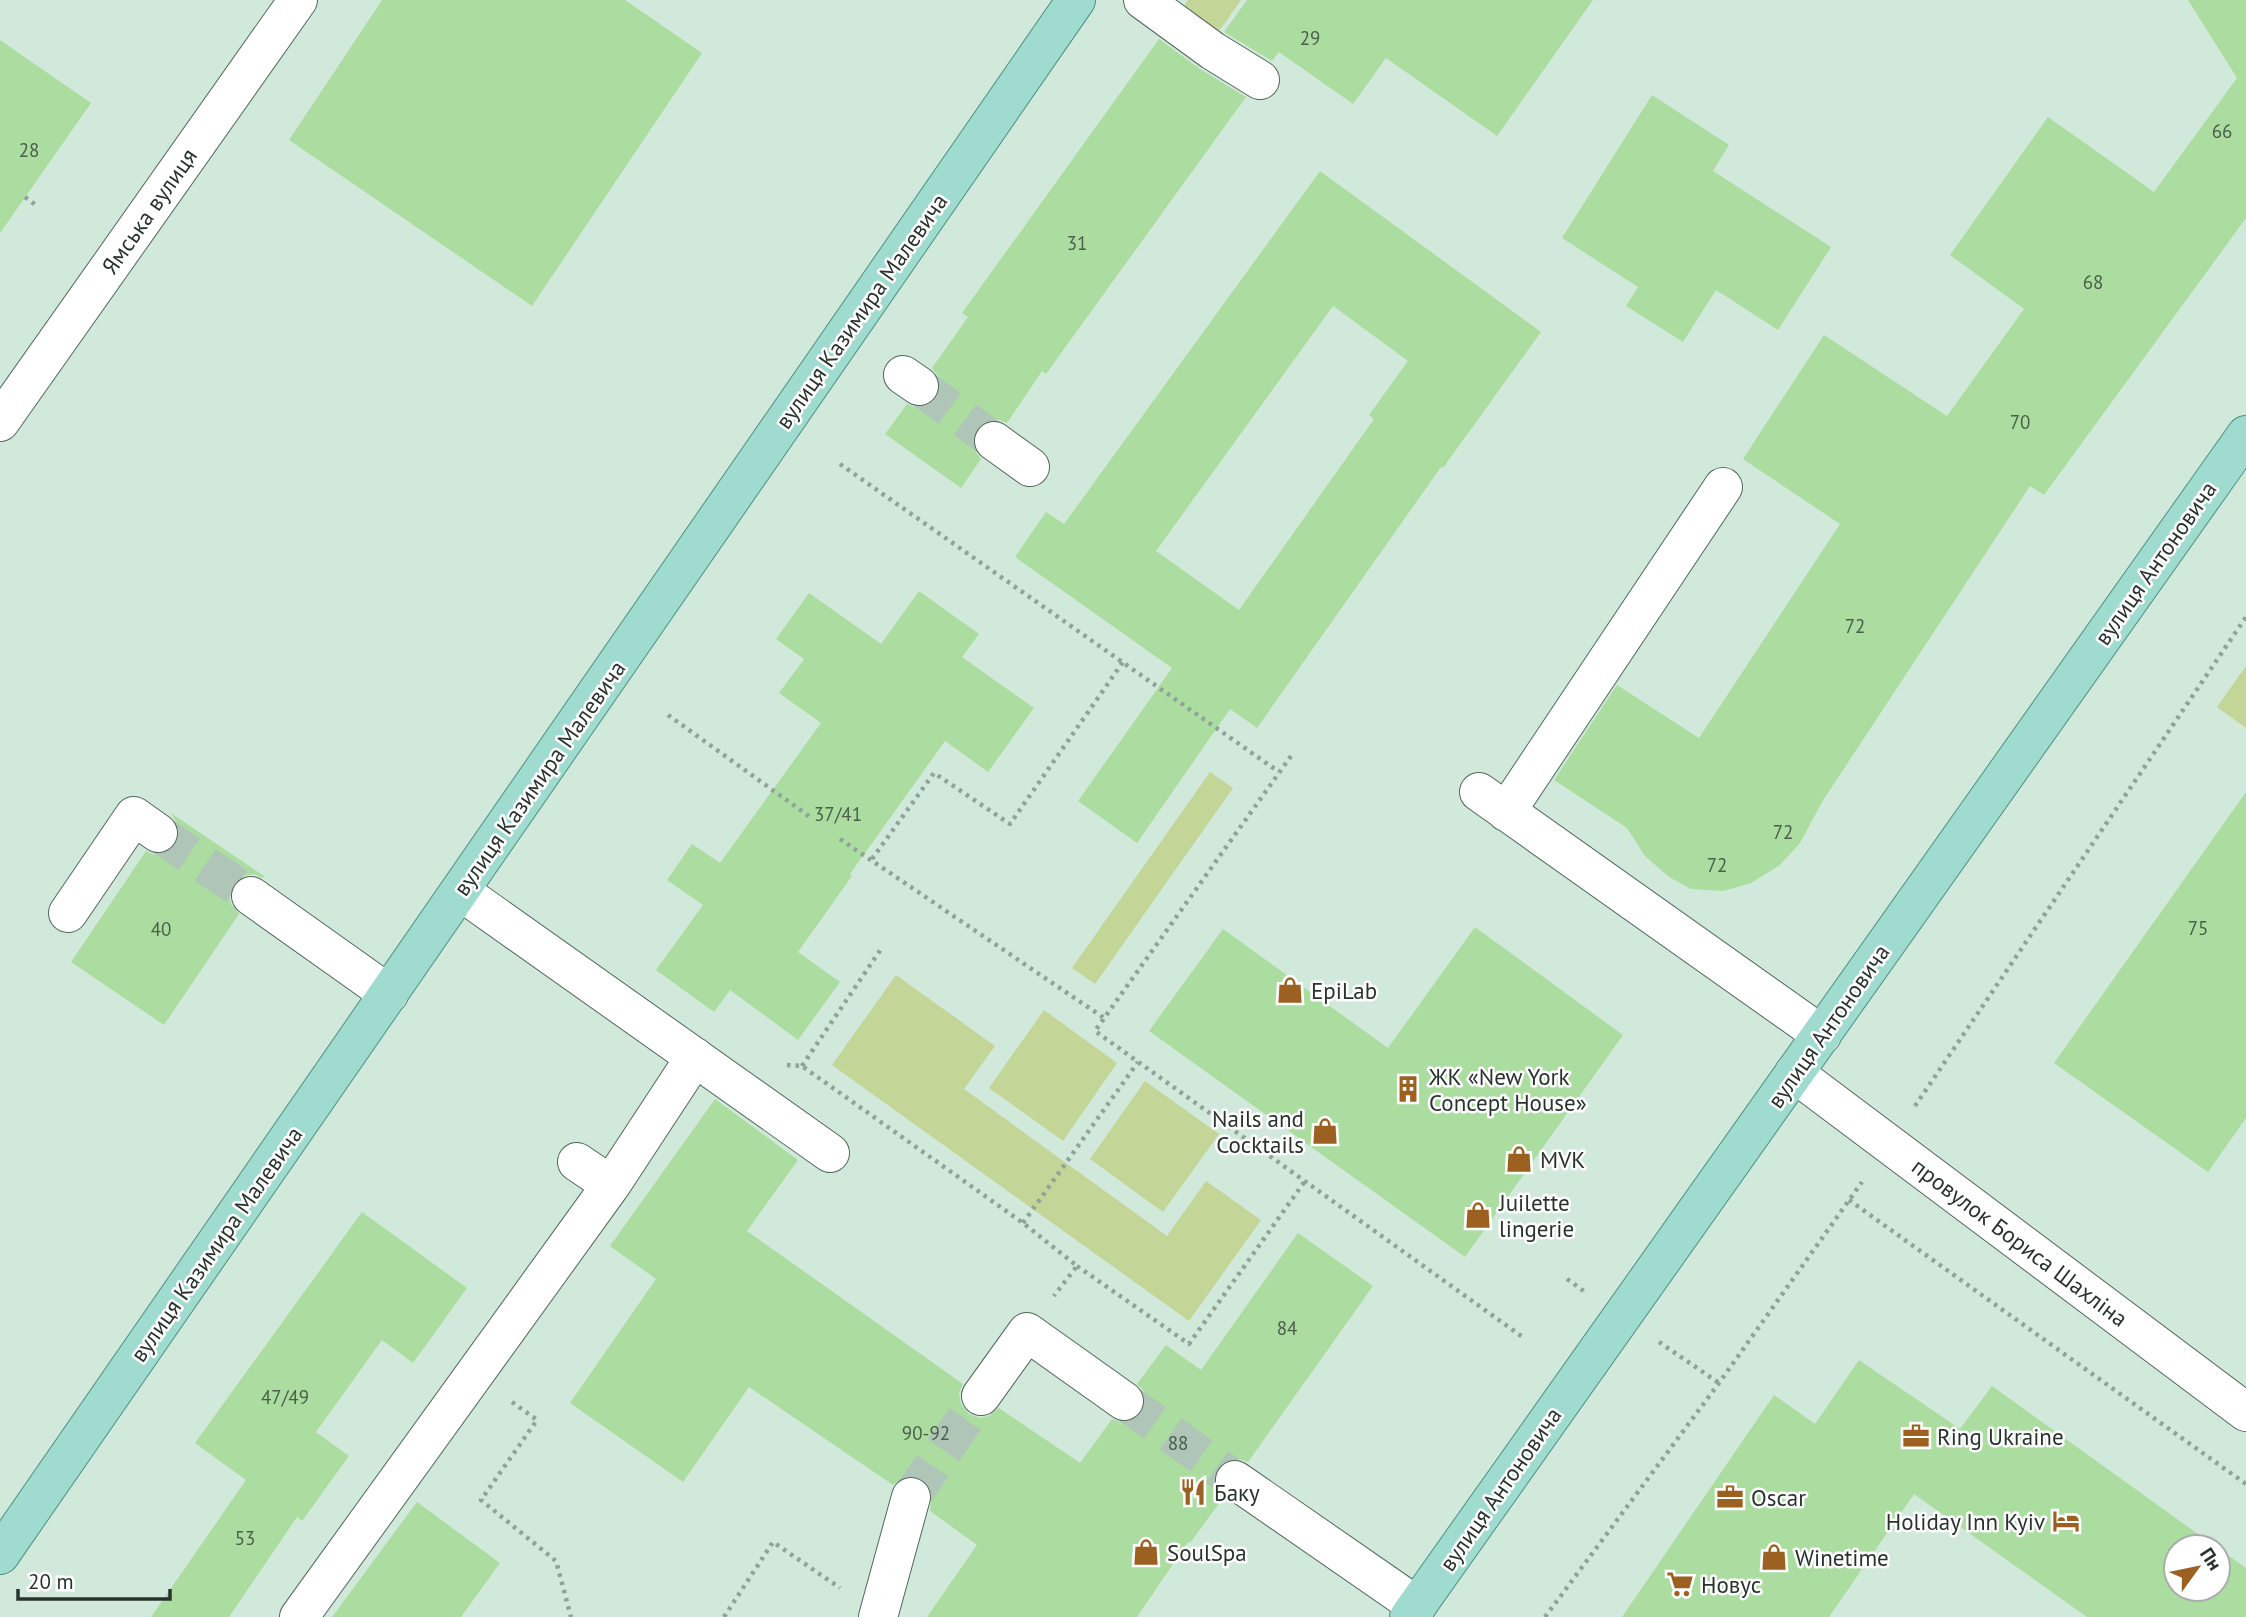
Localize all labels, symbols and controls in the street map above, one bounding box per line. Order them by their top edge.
house number: 29 [1300,26,1320,50]
house number: 66 [2212,119,2232,143]
house number: 28 [19,138,39,162]
street label: Ямська вулиця [95,142,203,280]
street label: вулиця Казимира Малевича [769,188,953,434]
house number: 31 [1067,231,1087,255]
house number: 68 [2083,270,2103,294]
house number: 70 [2010,410,2030,434]
street label: вулиця Антоновича [2088,475,2222,651]
house number: 72 [1845,614,1865,638]
street label: вулиця Казимира Малевича [447,655,631,901]
house number: 37/41 [814,802,862,826]
house number: 72 [1773,820,1793,844]
house number: 72 [1707,853,1727,877]
house number: 75 [2188,916,2208,940]
house number: 40 [151,917,171,941]
street label: вулиця Антоновича [1761,938,1895,1114]
shop icon: EpiLab [1275,975,1305,1005]
place label: EpiLab [1311,976,1377,1005]
place label: ЖК «New York Concept House» [1428,1062,1587,1117]
building icon: ЖК «New York Concept House» [1393,1074,1423,1104]
place label: Nails and Cocktails [1212,1104,1304,1159]
shop icon: Nails and Cocktails [1310,1116,1340,1146]
street label: вулиця Казимира Малевича [124,1121,308,1367]
shop icon: MVK [1504,1144,1534,1174]
place label: MVK [1540,1145,1585,1174]
street label: провулок Бориса Шахліна [1906,1151,2134,1333]
place label: Juilette lingerie [1498,1188,1574,1243]
shop icon: Juilette lingerie [1463,1200,1493,1230]
house number: 84 [1277,1316,1297,1340]
house number: 47/49 [261,1385,309,1409]
street label: вулиця Антоновича [1433,1401,1567,1577]
house number: 90-92 [902,1421,950,1445]
office icon: Ring Ukraine [1901,1421,1931,1451]
place label: Ring Ukraine [1937,1422,2064,1451]
house number: 88 [1168,1431,1188,1455]
restaurant icon: Баку [1178,1477,1208,1507]
place label: Баку [1214,1478,1260,1507]
office icon: Oscar [1715,1482,1745,1512]
place label: Oscar [1751,1483,1806,1512]
hotel icon: Holiday Inn Kyiv [2051,1506,2081,1536]
place label: Holiday Inn Kyiv [1886,1507,2045,1536]
house number: 53 [235,1526,255,1550]
north arrow [2162,1533,2232,1603]
shop icon: SoulSpa [1131,1537,1161,1567]
place label: SoulSpa [1167,1538,1247,1567]
shop icon: Winetime [1759,1542,1789,1572]
place label: Winetime [1795,1543,1889,1572]
text: Пн [2195,1543,2227,1575]
scale bar [18,1558,170,1602]
text: 20 m [28,1568,74,1595]
supermarket icon: Новус [1665,1569,1695,1599]
place label: Новус [1701,1570,1761,1599]

